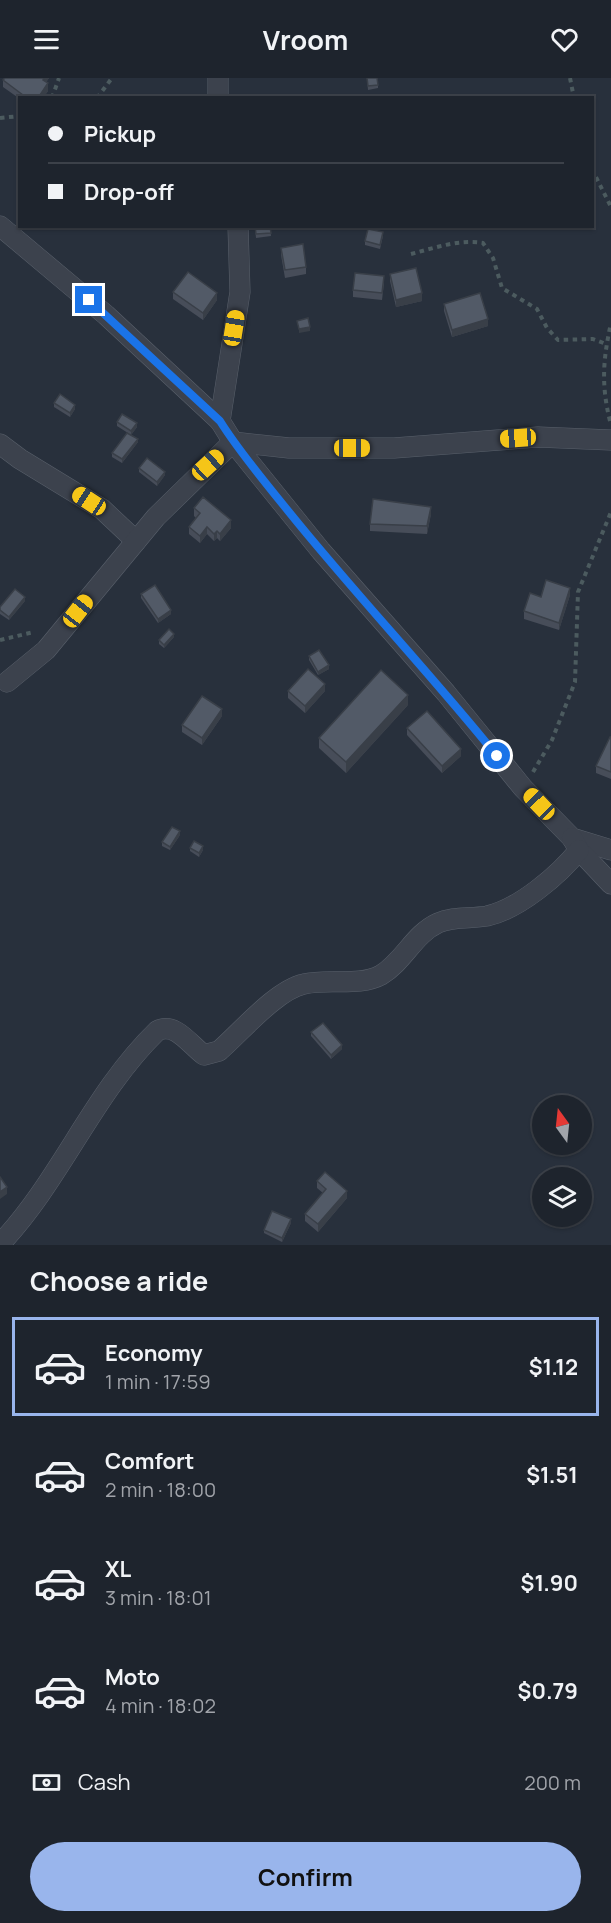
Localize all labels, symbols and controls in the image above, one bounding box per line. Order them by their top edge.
text: Vroom [263,21,348,58]
icon: menu [30,23,63,56]
icon: heart [548,23,581,56]
text: Pickup [84,119,156,149]
text: Drop-off [84,177,174,207]
route end [75,286,102,313]
car [222,309,246,347]
car [499,428,537,448]
car [334,439,370,457]
car [189,446,227,484]
car [69,484,109,518]
car [60,591,96,631]
route start [483,742,510,769]
car [520,785,558,823]
north arrow [532,1095,592,1155]
map controls [532,1095,592,1227]
button: layers [532,1167,592,1227]
text: Choose a ride [30,1262,208,1299]
text: Economy [105,1338,203,1368]
icon: car [33,1340,87,1394]
text: $1.12 [529,1352,578,1382]
text: 1 min · 17:59 [105,1368,211,1395]
text: Comfort [105,1446,194,1476]
icon: car [33,1448,87,1502]
text: $1.51 [526,1460,578,1490]
text: 2 min · 18:00 [105,1476,216,1503]
text: XL [105,1554,131,1584]
icon: car [33,1556,87,1610]
text: $1.90 [521,1568,578,1598]
text: 3 min · 18:01 [105,1584,212,1611]
text: Moto [105,1662,160,1692]
icon: car [33,1664,87,1718]
text: $0.79 [518,1676,578,1706]
text: 4 min · 18:02 [105,1692,216,1719]
icon: cash [30,1766,63,1799]
text: Cash [78,1767,131,1797]
text: 200 m [524,1769,581,1796]
button: Confirm [30,1842,581,1911]

